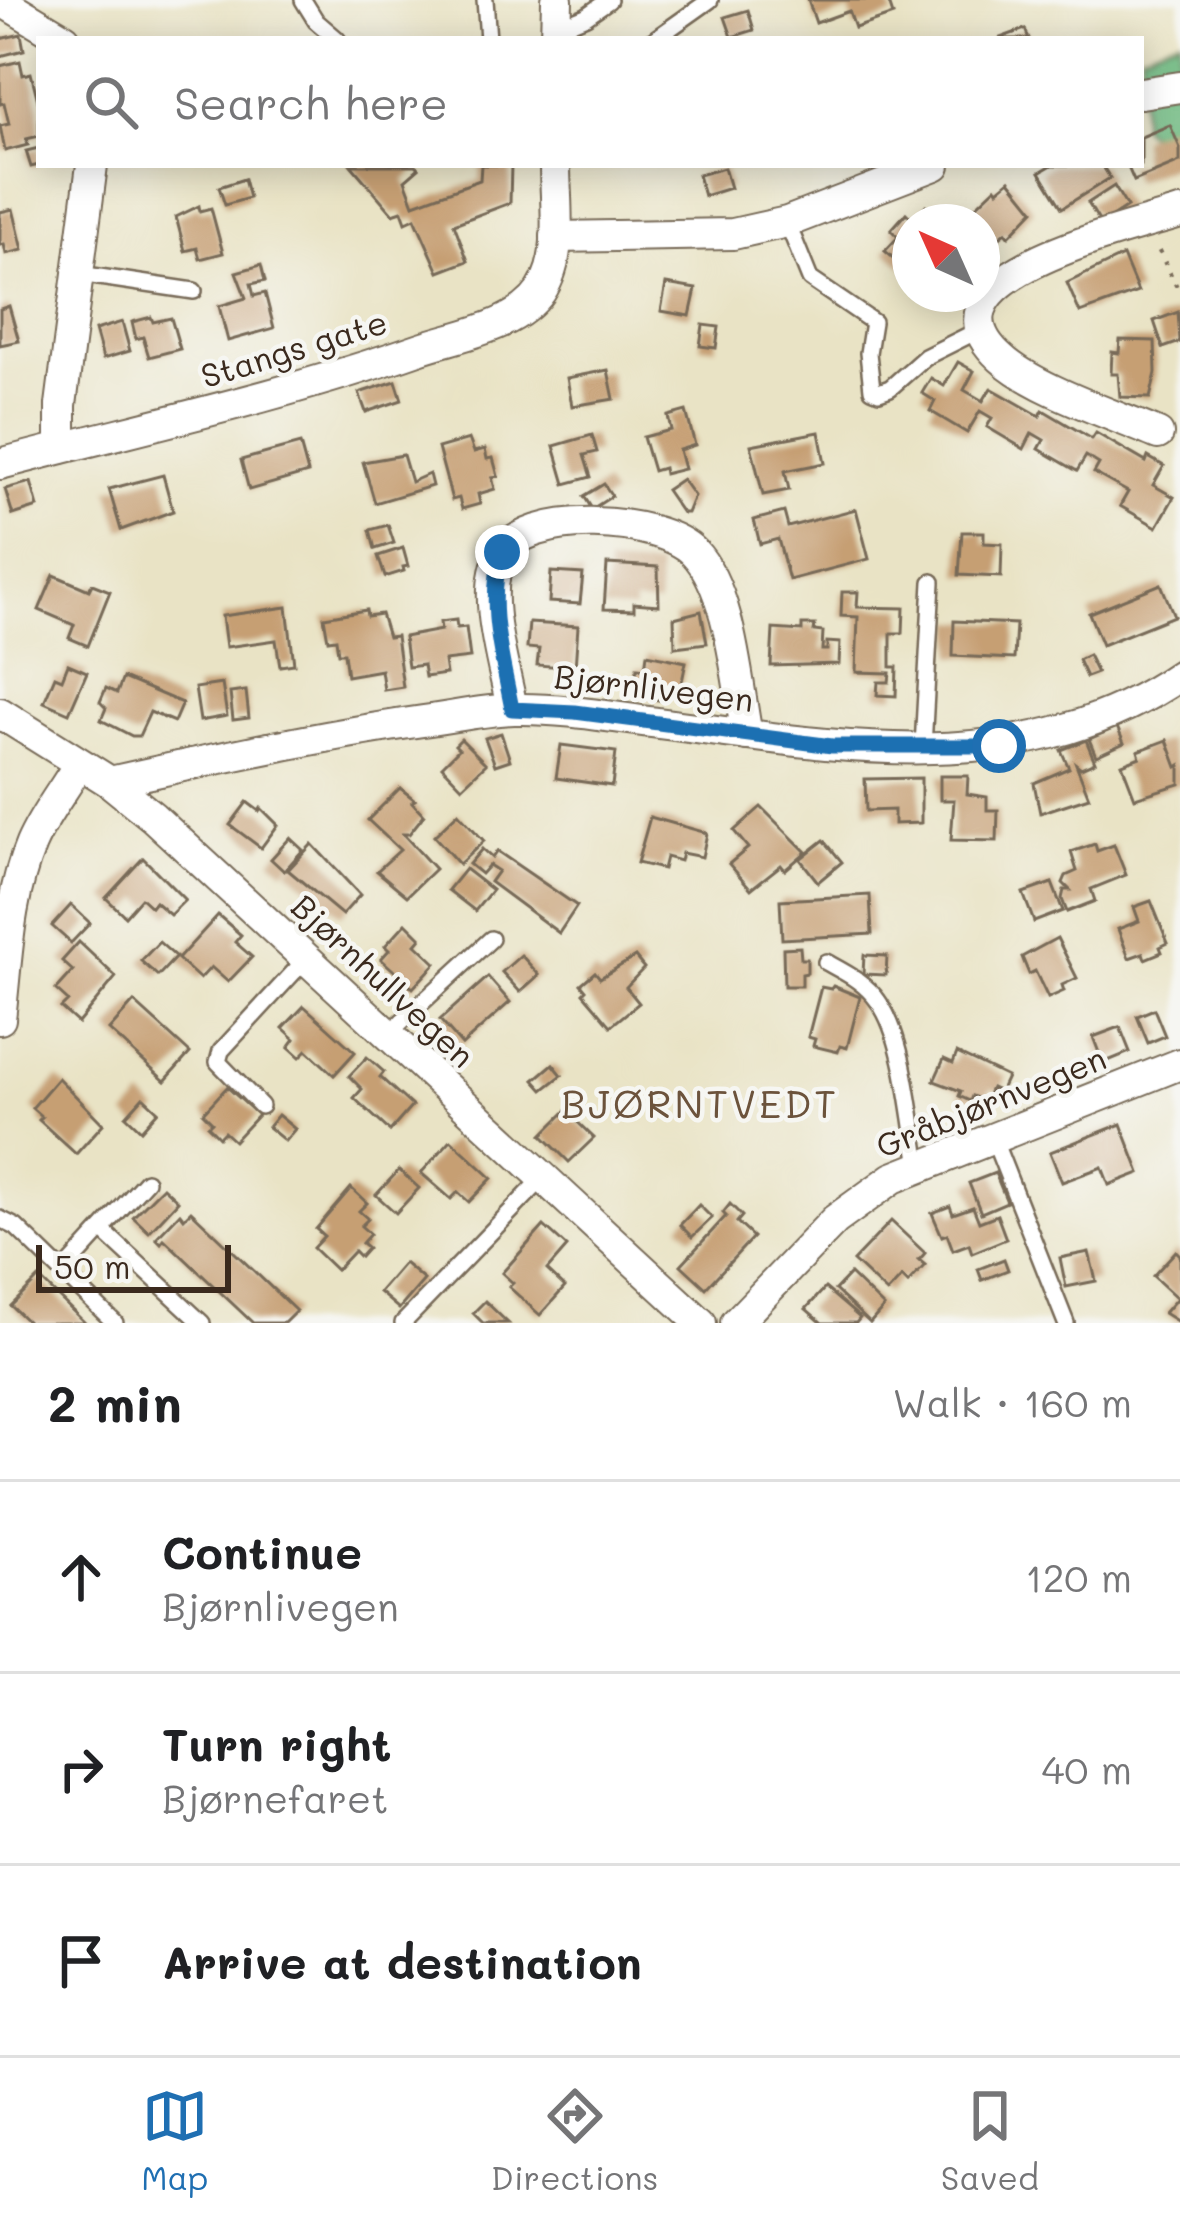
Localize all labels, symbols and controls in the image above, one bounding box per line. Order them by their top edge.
search box [36,36,1144,168]
icon: search [78,69,144,135]
text: Search here [174,73,448,131]
north arrow [892,204,1000,312]
street label: Stangs gate [195,299,392,396]
route end [475,525,529,579]
street label: Bjørnlivegen [552,653,756,720]
route start [972,719,1026,773]
street label: Bjørnhullvegen [283,884,485,1076]
street label: Gråbjørnvegen [869,1035,1112,1166]
district label: BJØRNTVEDT [561,1077,839,1128]
scale bar [36,1239,231,1292]
text: 50 m [54,1244,130,1287]
text: 2 min [48,1368,182,1435]
text: Walk · 160 m [892,1376,1132,1427]
text: Continue [162,1522,362,1580]
icon: ahead [48,1544,114,1610]
text: 120 m [1025,1551,1132,1602]
text: Bjørnlivegen [162,1580,399,1631]
text: Turn right [162,1714,391,1772]
icon: right [48,1736,114,1802]
text: 40 m [1041,1743,1132,1794]
text: Bjørnefaret [162,1772,388,1823]
icon: arrive [48,1928,114,1994]
text: Arrive at destination [162,1932,642,1990]
tab: Map [141,2083,208,2198]
tab: Directions [491,2083,658,2198]
tab: Saved [941,2083,1039,2198]

